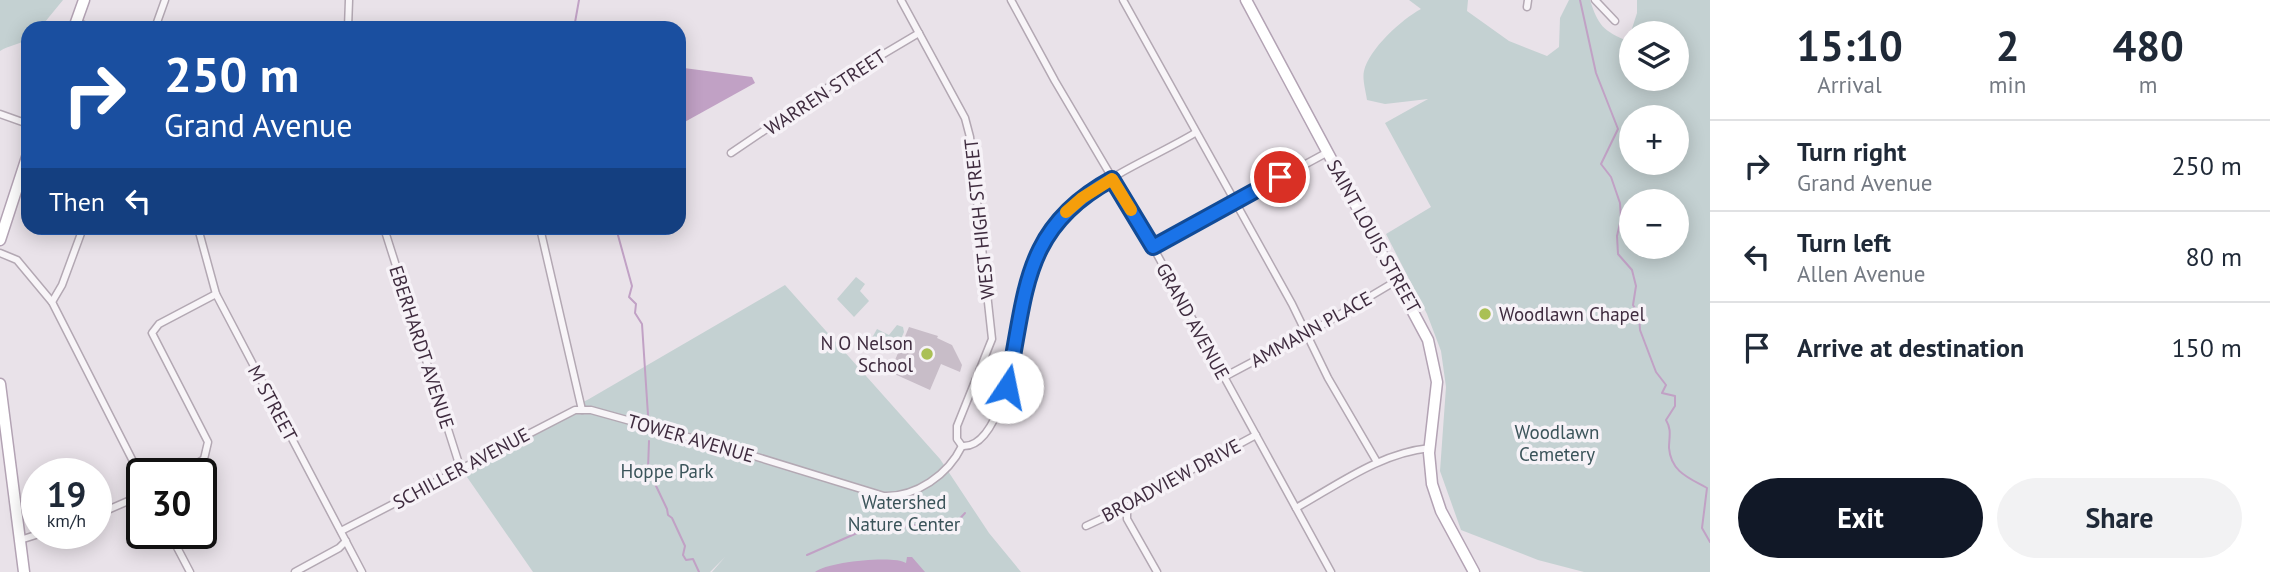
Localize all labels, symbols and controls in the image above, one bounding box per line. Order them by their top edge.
text: 15:10 [1796,18,1903,73]
text: 2 [1996,18,2019,73]
text: 480 [2112,18,2184,73]
map controls [1619,21,1689,259]
button: layers [1619,21,1689,91]
text: 250 m [164,42,299,106]
street label: WARREN STREET [760,44,891,140]
icon: right [49,49,140,140]
text: Arrival [1817,70,1882,99]
text: min [1989,70,2026,99]
text: m [2139,70,2157,99]
text: Grand Avenue [164,104,353,146]
button: + [1619,105,1689,175]
text: Turn right [1797,135,1906,168]
street label: WEST HIGH STREET [959,137,999,301]
pin [1250,147,1310,207]
icon: right [1738,147,1776,185]
text: 250 m [2171,149,2242,182]
street label: SAINT LOUIS STREET [1322,155,1426,317]
icon: arrive [1261,158,1299,196]
text: Grand Avenue [1797,168,1933,197]
icon: left [119,182,157,220]
text: Then [49,185,105,218]
button: − [1619,189,1689,259]
text: Turn left [1797,226,1891,259]
icon: left [1738,238,1776,276]
text: 80 m [2186,240,2242,273]
street label: GRAND AVENUE [1151,258,1235,384]
text: Allen Avenue [1797,259,1925,288]
street label: EBERHARDT AVENUE [384,262,460,432]
street label: AMMANN PLACE [1246,286,1376,372]
place label: Woodlawn Chapel [1499,302,1646,326]
marker: Woodlawn Chapel [1477,306,1493,322]
icon: arrive [1738,329,1776,367]
place label: N O Nelson School [821,331,913,377]
text: Arrive at destination [1797,331,2024,364]
text: 150 m [2171,331,2242,364]
marker: N O Nelson School [919,346,935,362]
position arrow [970,350,1044,424]
street label: M STREET [243,361,303,446]
street label: TOWER AVENUE [625,408,757,468]
park label: Woodlawn Cemetery [1515,420,1599,466]
street label: SCHILLER AVENUE [389,422,533,514]
street label: BROADVIEW DRIVE [1097,433,1245,527]
speed limit sign: 30 [126,458,217,549]
park label: Hoppe Park [620,459,714,483]
text: 19 [47,471,86,517]
button: Exit [1738,478,1983,558]
button: Share [1997,478,2242,558]
park label: Watershed Nature Center [848,490,961,536]
text: km/h [47,509,86,532]

